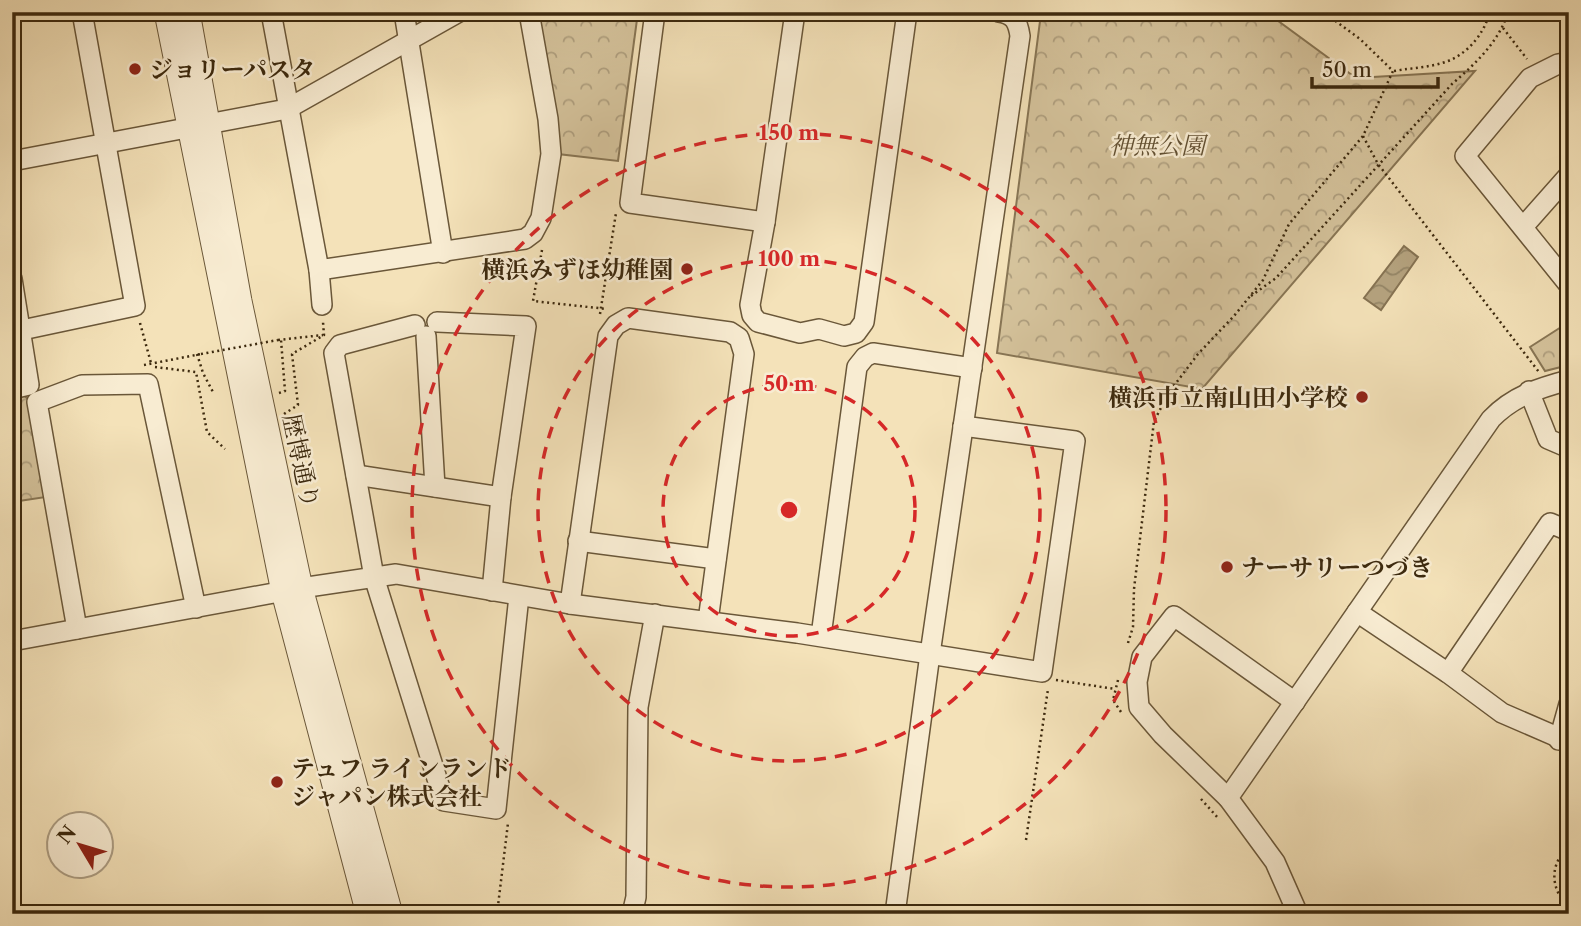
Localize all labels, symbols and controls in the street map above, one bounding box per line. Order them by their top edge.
scale bar [1312,46,1438,90]
place label: ジョリーパスタ [149,55,315,84]
text: 50 m [1322,57,1372,82]
marker: ジョリーパスタ [127,61,143,77]
text: 150 m [759,120,819,145]
park label: 神無公園 [1109,131,1209,160]
text: 100 m [758,246,820,271]
place label: 横浜みずほ幼稚園 [481,255,673,284]
marker: 横浜みずほ幼稚園 [679,261,695,277]
text: 50 m [763,371,815,396]
place label: 横浜市立南山田小学校 [1108,383,1348,412]
marker: 横浜市立南山田小学校 [1354,389,1370,405]
street label: 歴博通り [277,411,325,511]
centre of rings [777,498,801,522]
place label: ナーサリーつづき [1241,553,1433,582]
marker: ナーサリーつづき [1219,559,1235,575]
place label: テュフ ラインランド ジャパン株式会社 [291,754,512,811]
marker: テュフ ラインランド ジャパン株式会社 [269,774,285,790]
north arrow [46,810,116,880]
text: N [53,821,81,848]

